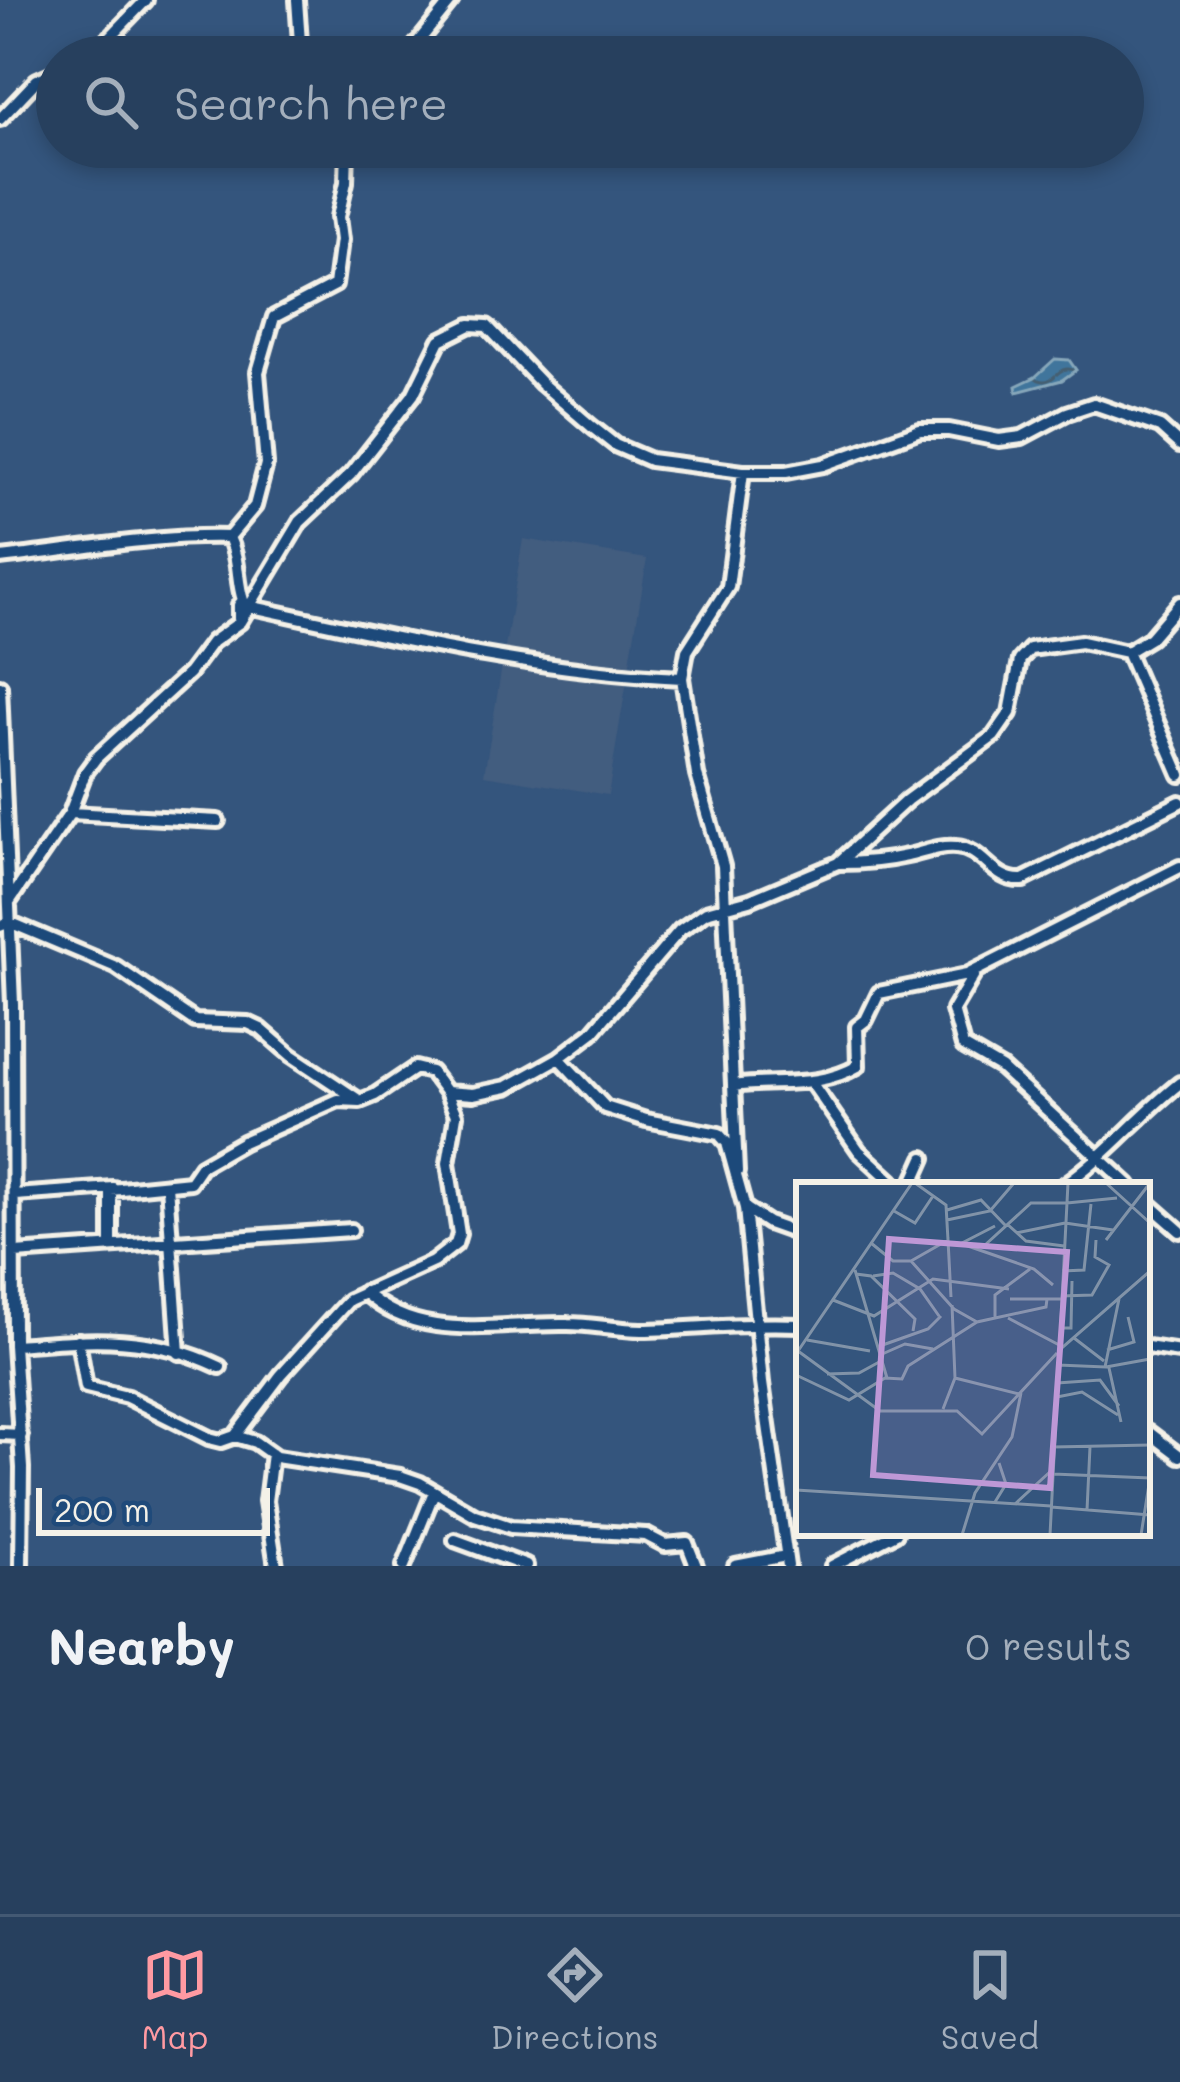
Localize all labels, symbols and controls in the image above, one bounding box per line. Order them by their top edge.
search box [36,36,1144,168]
icon: search [78,69,144,135]
text: Search here [174,73,448,131]
inset map [796,1182,1150,1536]
scale bar [36,1482,270,1535]
text: 200 m [54,1487,150,1530]
text: Nearby [48,1611,235,1678]
text: 0 results [966,1619,1132,1670]
tab: Map [141,1942,208,2057]
tab: Directions [491,1942,658,2057]
tab: Saved [941,1942,1039,2057]

